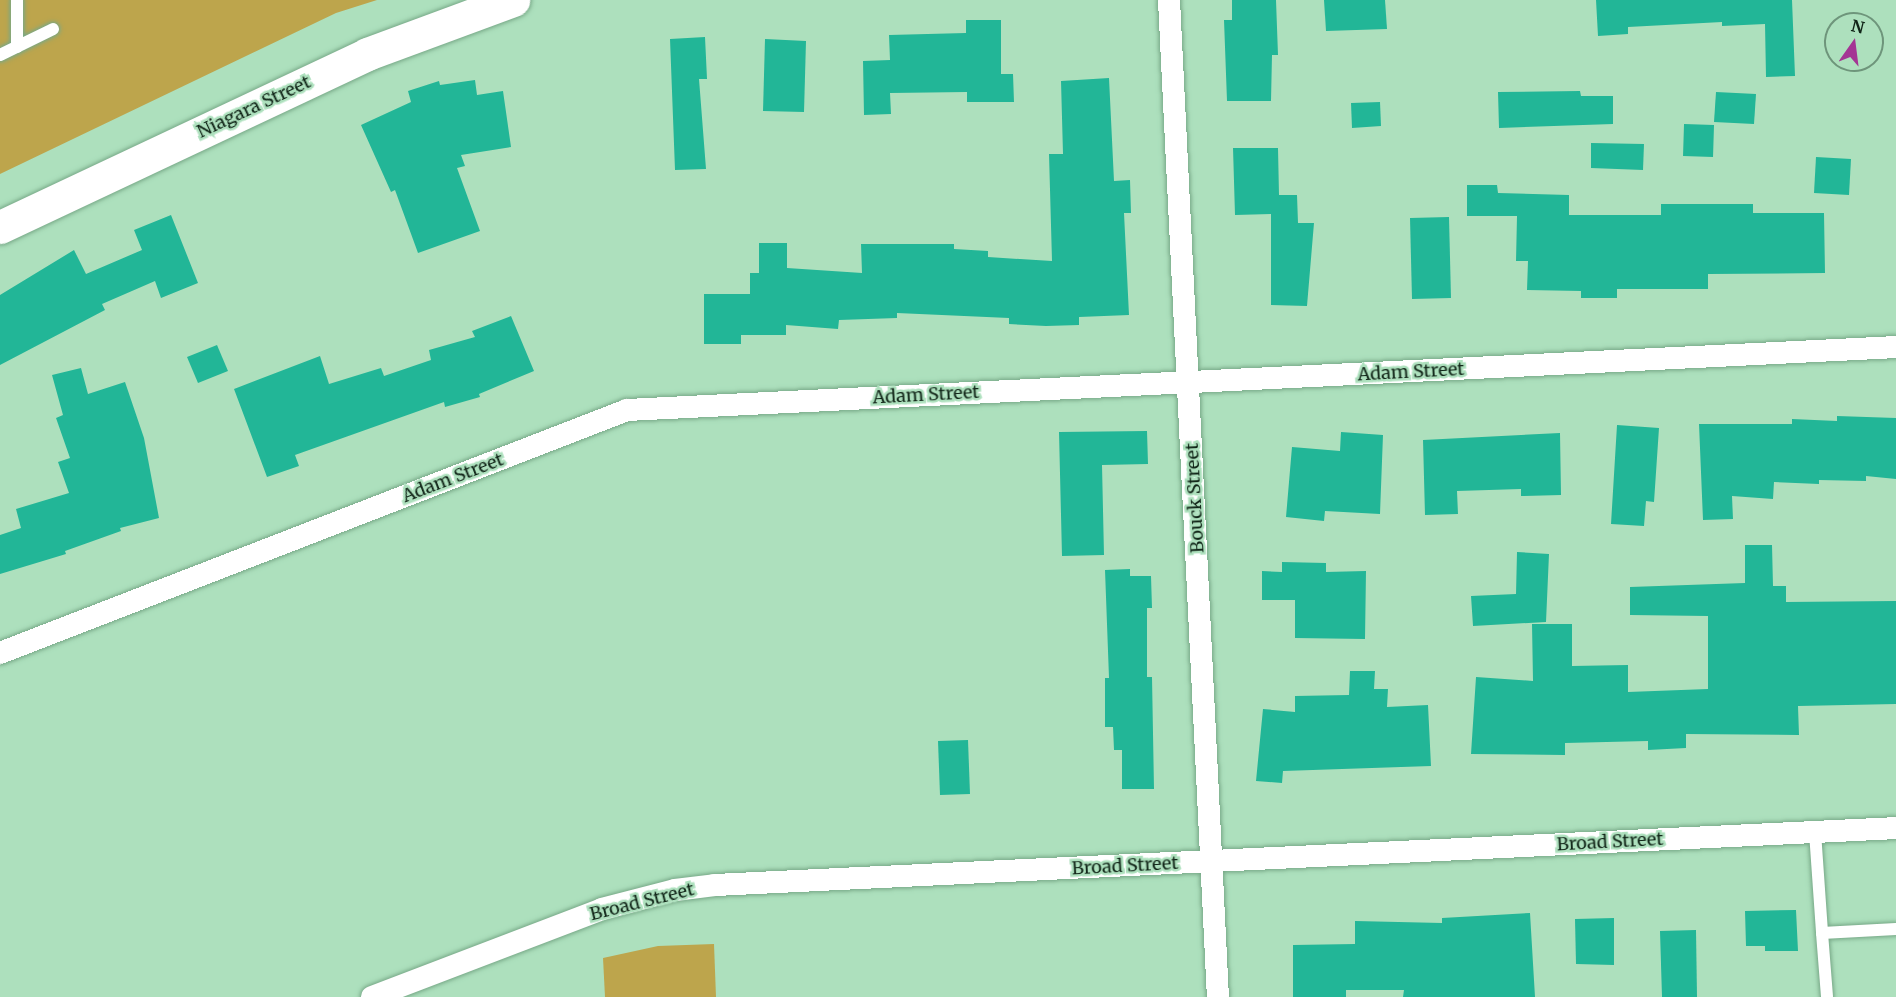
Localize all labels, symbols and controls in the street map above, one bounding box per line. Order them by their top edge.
north arrow [1824,12,1884,72]
text: N [1849,15,1866,38]
street label: Niagara Street [194,71,314,143]
street label: Adam Street [1357,358,1465,386]
street label: Adam Street [872,381,980,409]
street label: Bouck Street [1181,442,1209,554]
street label: Adam Street [399,449,507,507]
street label: Broad Street [1556,828,1664,856]
street label: Broad Street [1071,852,1179,880]
street label: Broad Street [588,879,696,925]

